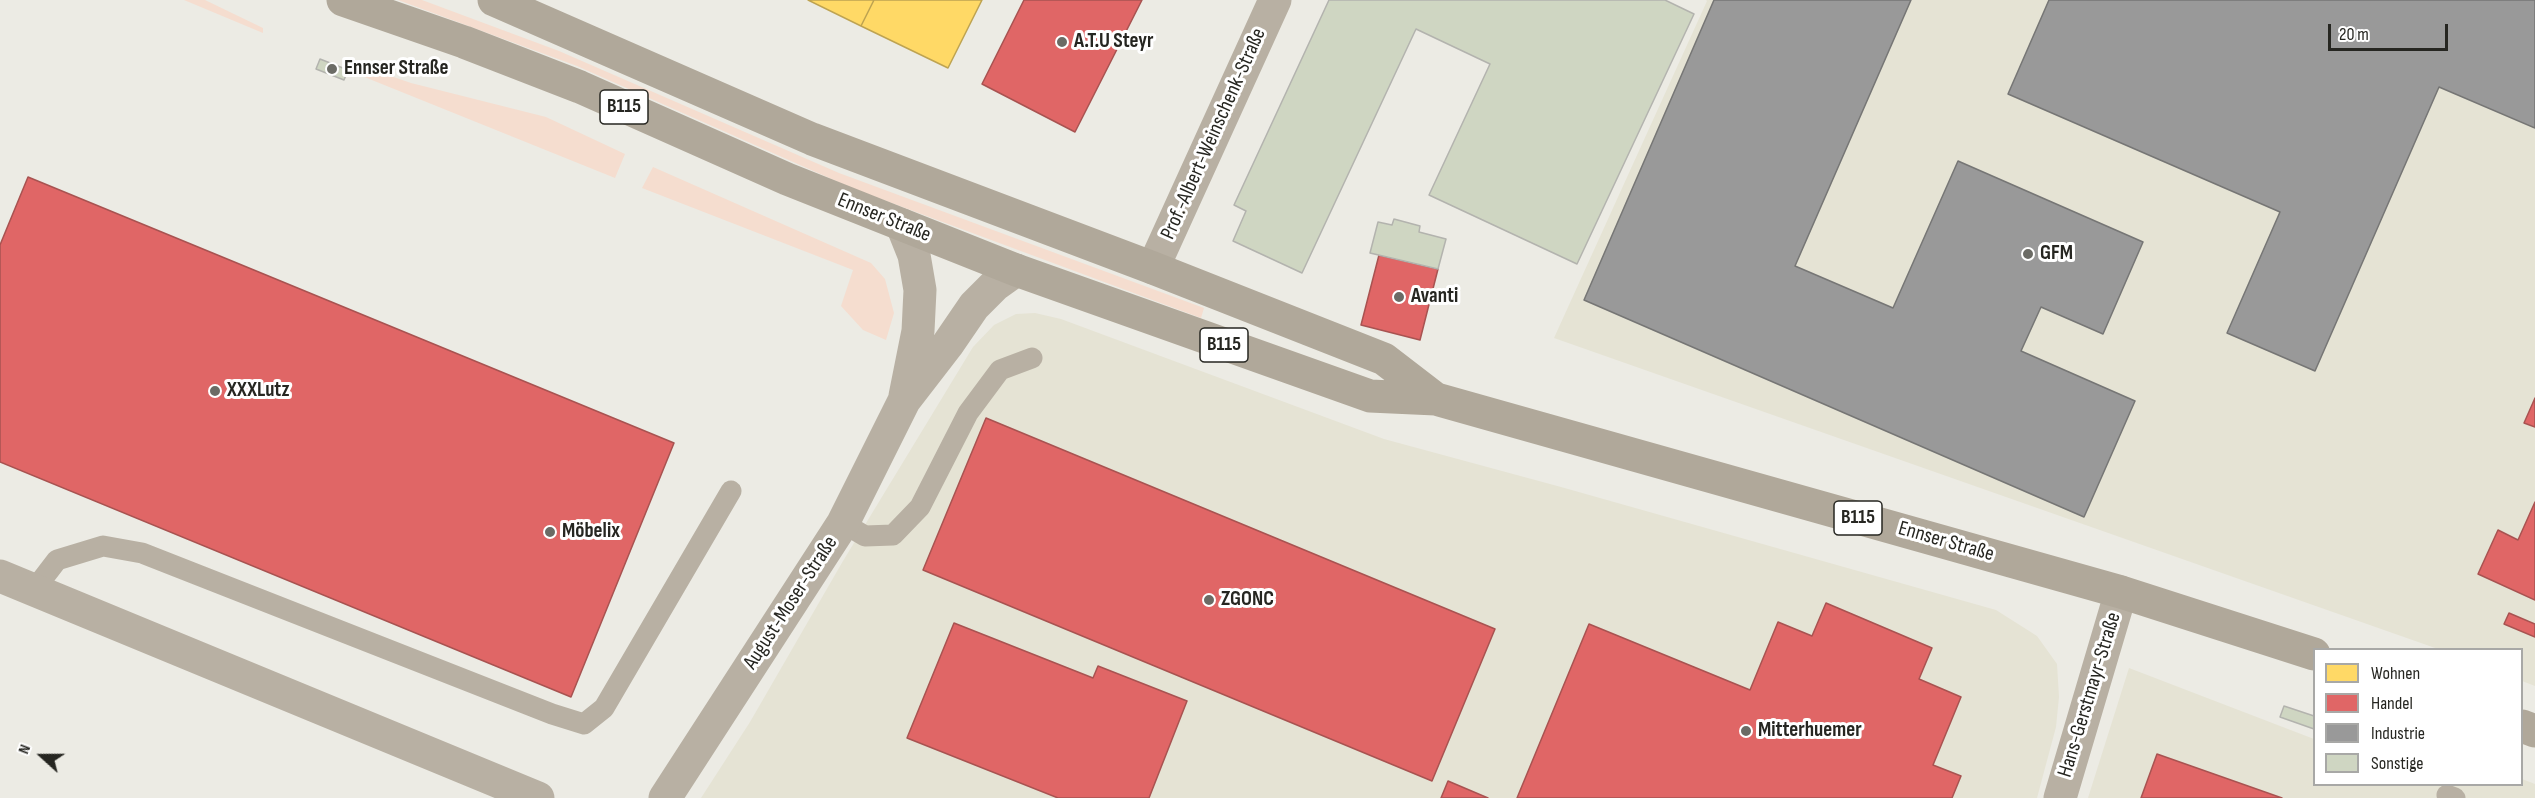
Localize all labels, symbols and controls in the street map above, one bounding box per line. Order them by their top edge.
scale bar [2331,12,2451,50]
street label: Prof.-Albert-Weinschenk-Straße [1156,24,1272,244]
text: 20 m [2339,24,2369,45]
place label: A.T.U Steyr [1074,29,1154,55]
marker: A.T.U Steyr [1055,35,1069,49]
place label: Ennser Straße [344,56,448,82]
marker: Ennser Straße [325,62,339,76]
road number: B115 [600,90,648,124]
street label: Ennser Straße [834,188,934,248]
place label: GFM [2040,241,2073,267]
marker: GFM [2021,247,2035,261]
place label: Avanti [1411,284,1458,310]
marker: Avanti [1392,290,1406,304]
road number: B115 [1200,328,1248,362]
place label: XXXLutz [227,378,289,404]
marker: XXXLutz [208,384,222,398]
road number: B115 [1834,501,1882,535]
street label: Ennser Straße [1895,516,1997,568]
place label: Möbelix [562,519,620,545]
marker: Möbelix [543,525,557,539]
street label: August-Moser-Straße [739,532,843,674]
place label: ZGONC [1221,587,1274,613]
marker: ZGONC [1202,593,1216,607]
street label: Hans-Gerstmayr-Straße [2053,610,2127,780]
legend [2313,648,2523,786]
text: Wohnen [2371,663,2420,684]
text: Handel [2371,693,2413,714]
place label: Mitterhuemer [1758,718,1862,744]
text: Industrie [2371,723,2425,744]
marker: Mitterhuemer [1739,724,1753,738]
north arrow [12,726,72,786]
text: N [14,742,35,757]
text: Sonstige [2371,753,2424,774]

